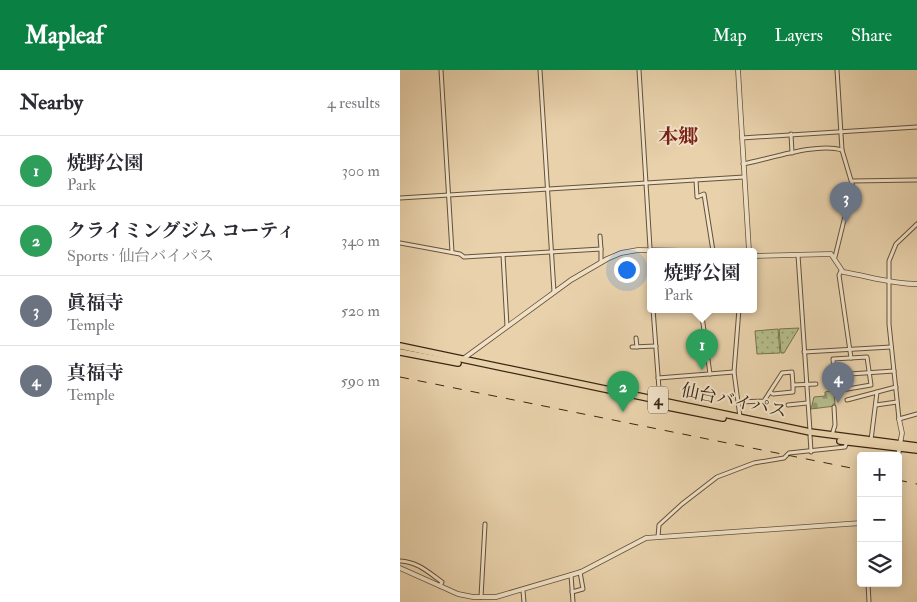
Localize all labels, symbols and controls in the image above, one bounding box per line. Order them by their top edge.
text: Mapleaf [25,20,104,51]
text: Map [713,24,747,47]
text: Layers [775,24,823,47]
text: Share [851,24,892,47]
text: Nearby [20,89,83,116]
text: 4 results [327,93,380,113]
district label: 本郷 [658,124,699,149]
text: 焼野公園 [67,151,143,175]
text: 1 [33,161,39,181]
text: 300 m [342,161,380,181]
text: Park [67,175,96,195]
pin: 3 [830,182,862,223]
text: クライミングジム コーティ [67,219,296,243]
text: 2 [32,231,40,251]
text: 340 m [341,231,380,251]
text: Sports · 仙台バイパス [67,246,214,266]
popup [647,248,757,313]
your location [614,257,640,283]
text: 焼野公園 [664,261,740,285]
text: Park [664,285,693,305]
text: 眞福寺 [67,291,124,315]
text: 3 [33,301,39,321]
text: 520 m [341,301,380,321]
text: Temple [67,315,115,335]
pin: 1 [686,329,718,370]
text: 真福寺 [67,361,124,385]
pin: 4 [822,362,854,403]
text: 4 [32,371,40,391]
text: 590 m [341,371,380,391]
pin: 2 [607,371,639,412]
street label: 仙台バイパス [679,379,789,423]
text: Temple [67,385,115,405]
road number: 4 [648,386,668,414]
map controls [857,452,902,587]
button: + [857,452,902,497]
button: − [857,497,902,542]
button: layers [857,542,902,587]

